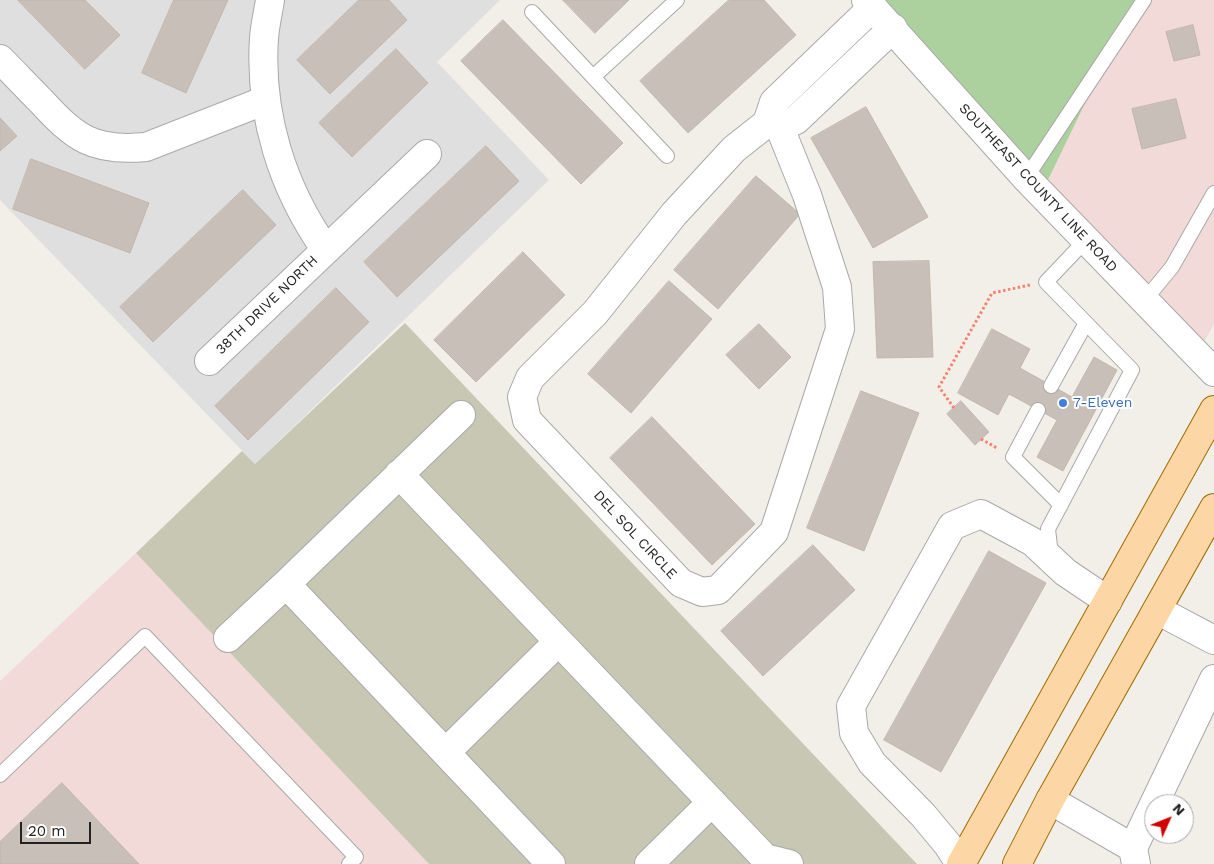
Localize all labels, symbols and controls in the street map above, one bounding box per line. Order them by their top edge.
street label: SOUTHEAST COUNTY LINE ROAD [955,100,1121,276]
street label: 38TH DRIVE NORTH [213,252,321,358]
place label: 7-Eleven [1073,395,1132,411]
marker: 7-Eleven [1057,397,1069,409]
street label: DEL SOL CIRCLE [590,487,680,583]
north arrow [1144,794,1194,844]
text: N [1170,800,1188,819]
scale bar [22,812,94,844]
text: 20 m [28,822,66,840]

